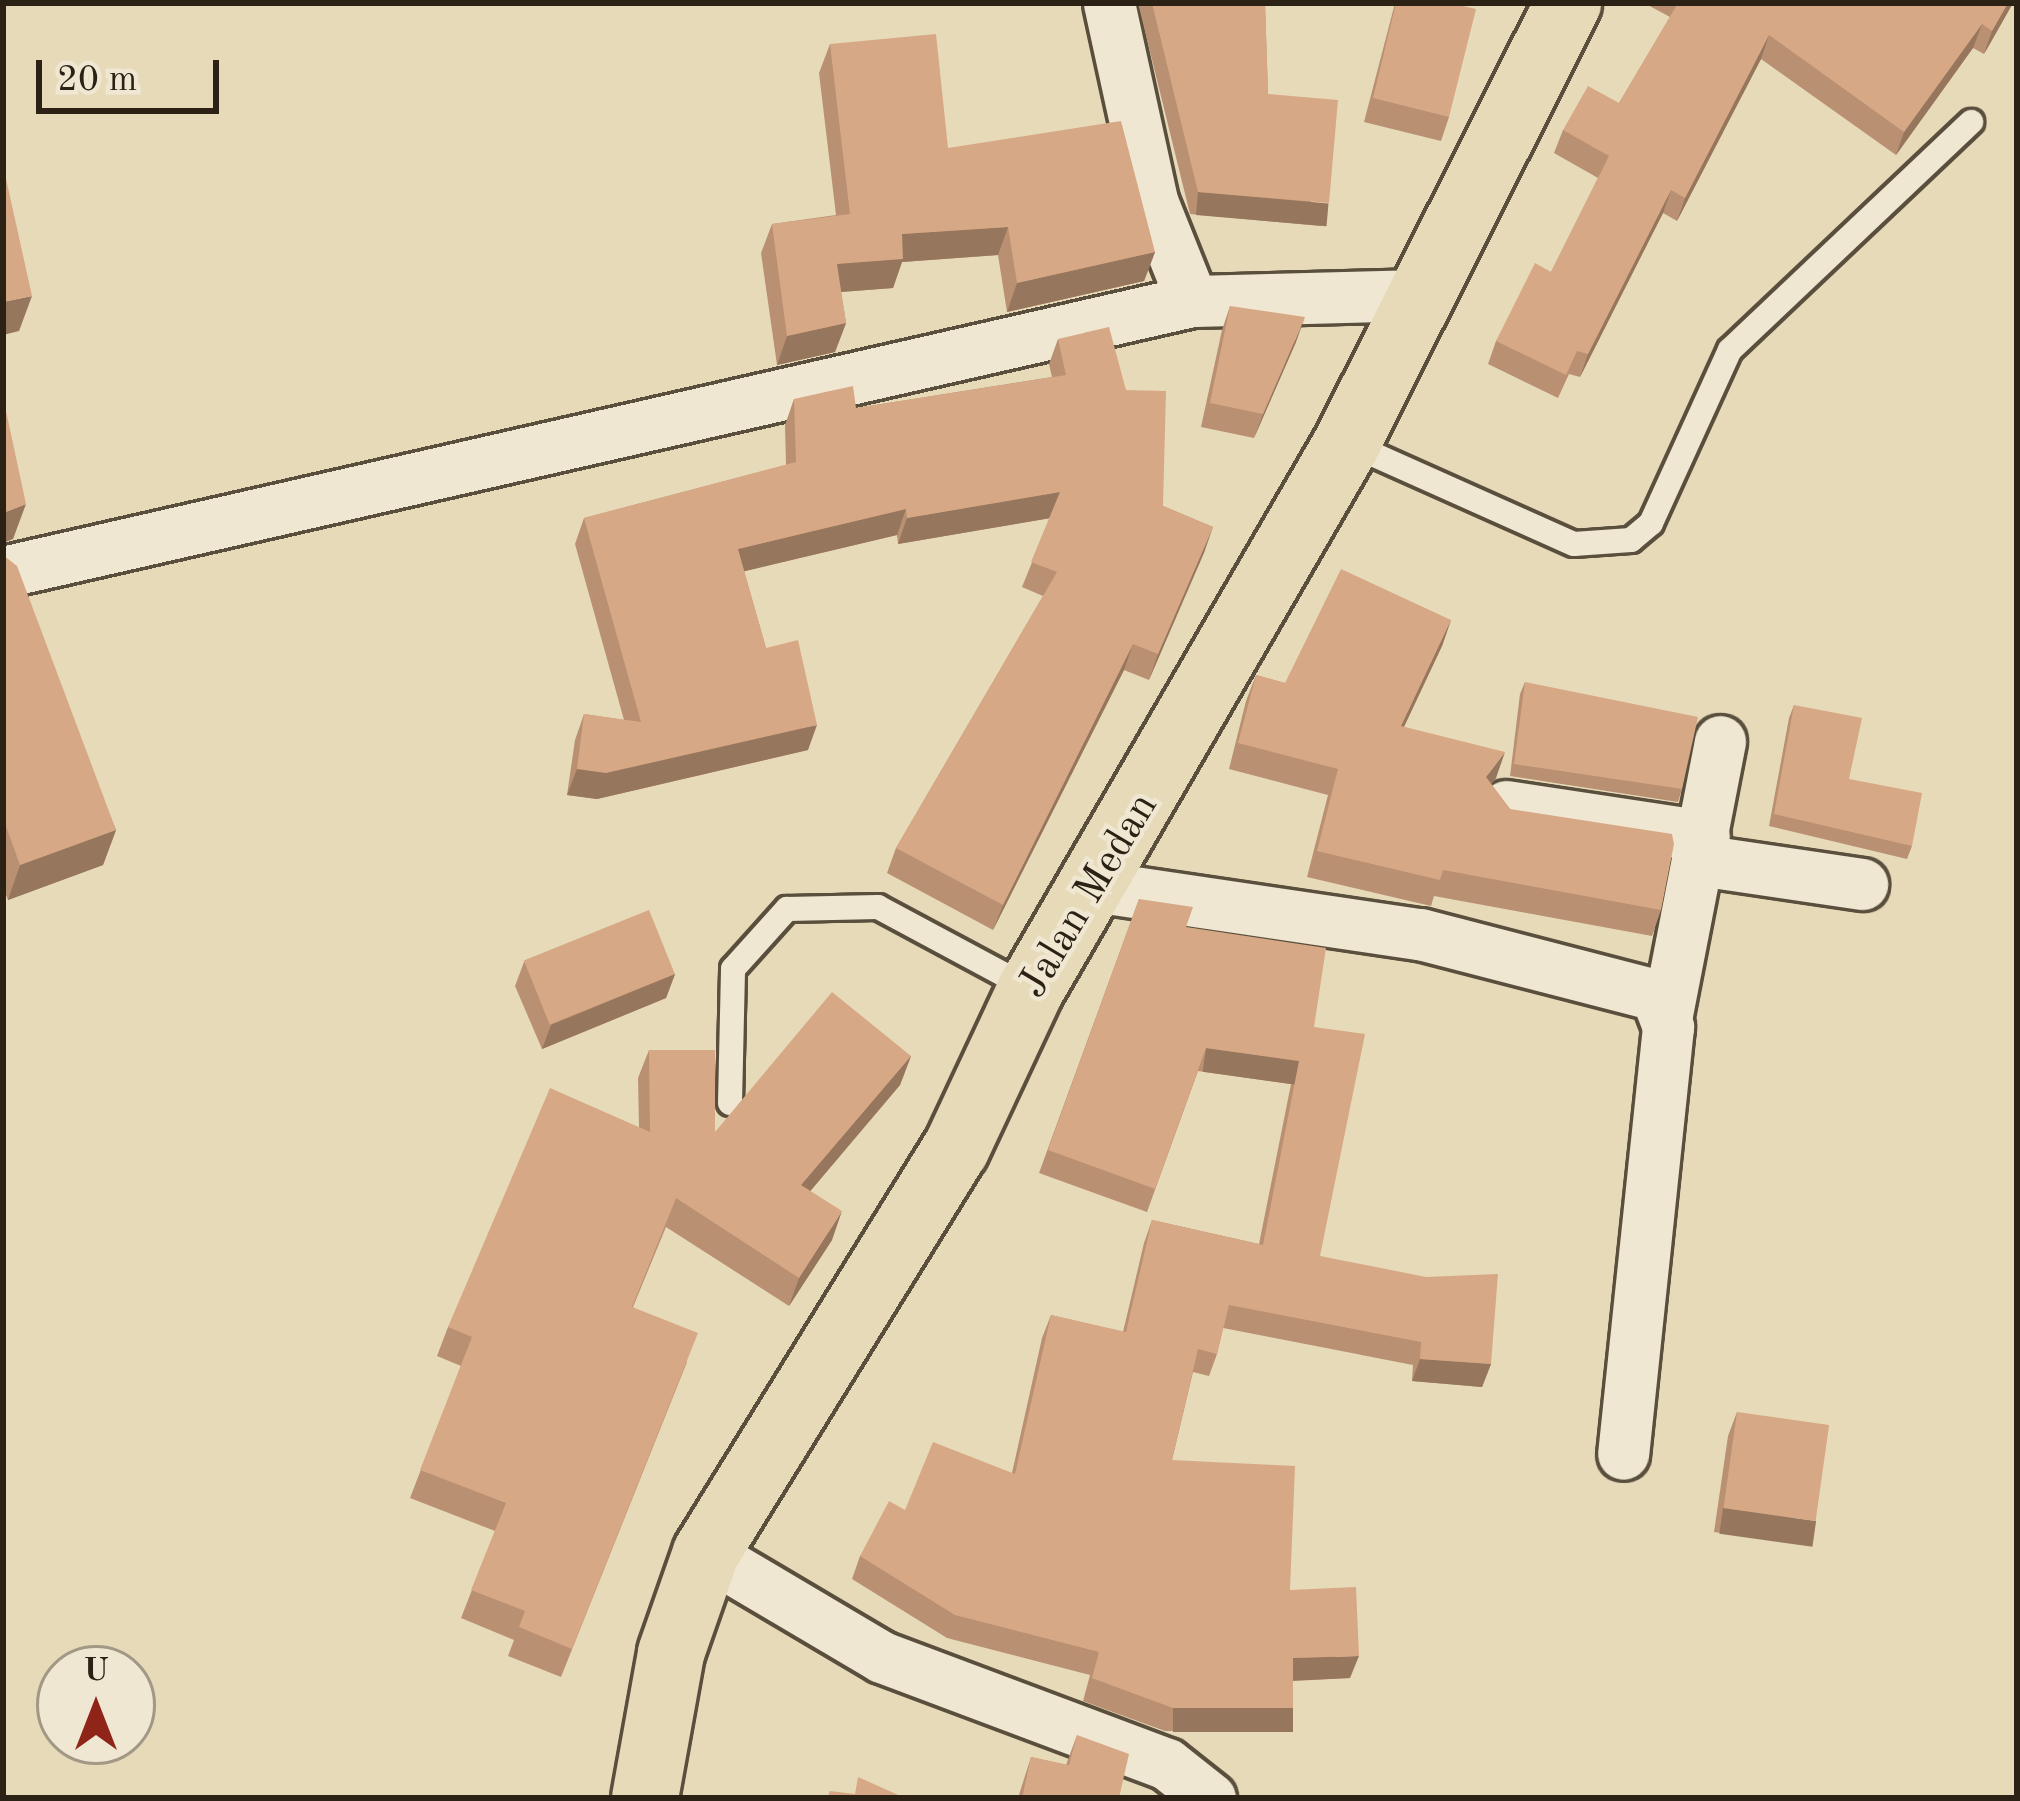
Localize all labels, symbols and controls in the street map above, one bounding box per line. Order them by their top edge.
scale bar [42,36,225,110]
text: 20 m [57,63,137,99]
street label: Jalan Medan [1008,785,1170,1007]
north arrow [36,1645,156,1765]
text: U [83,1655,109,1688]

